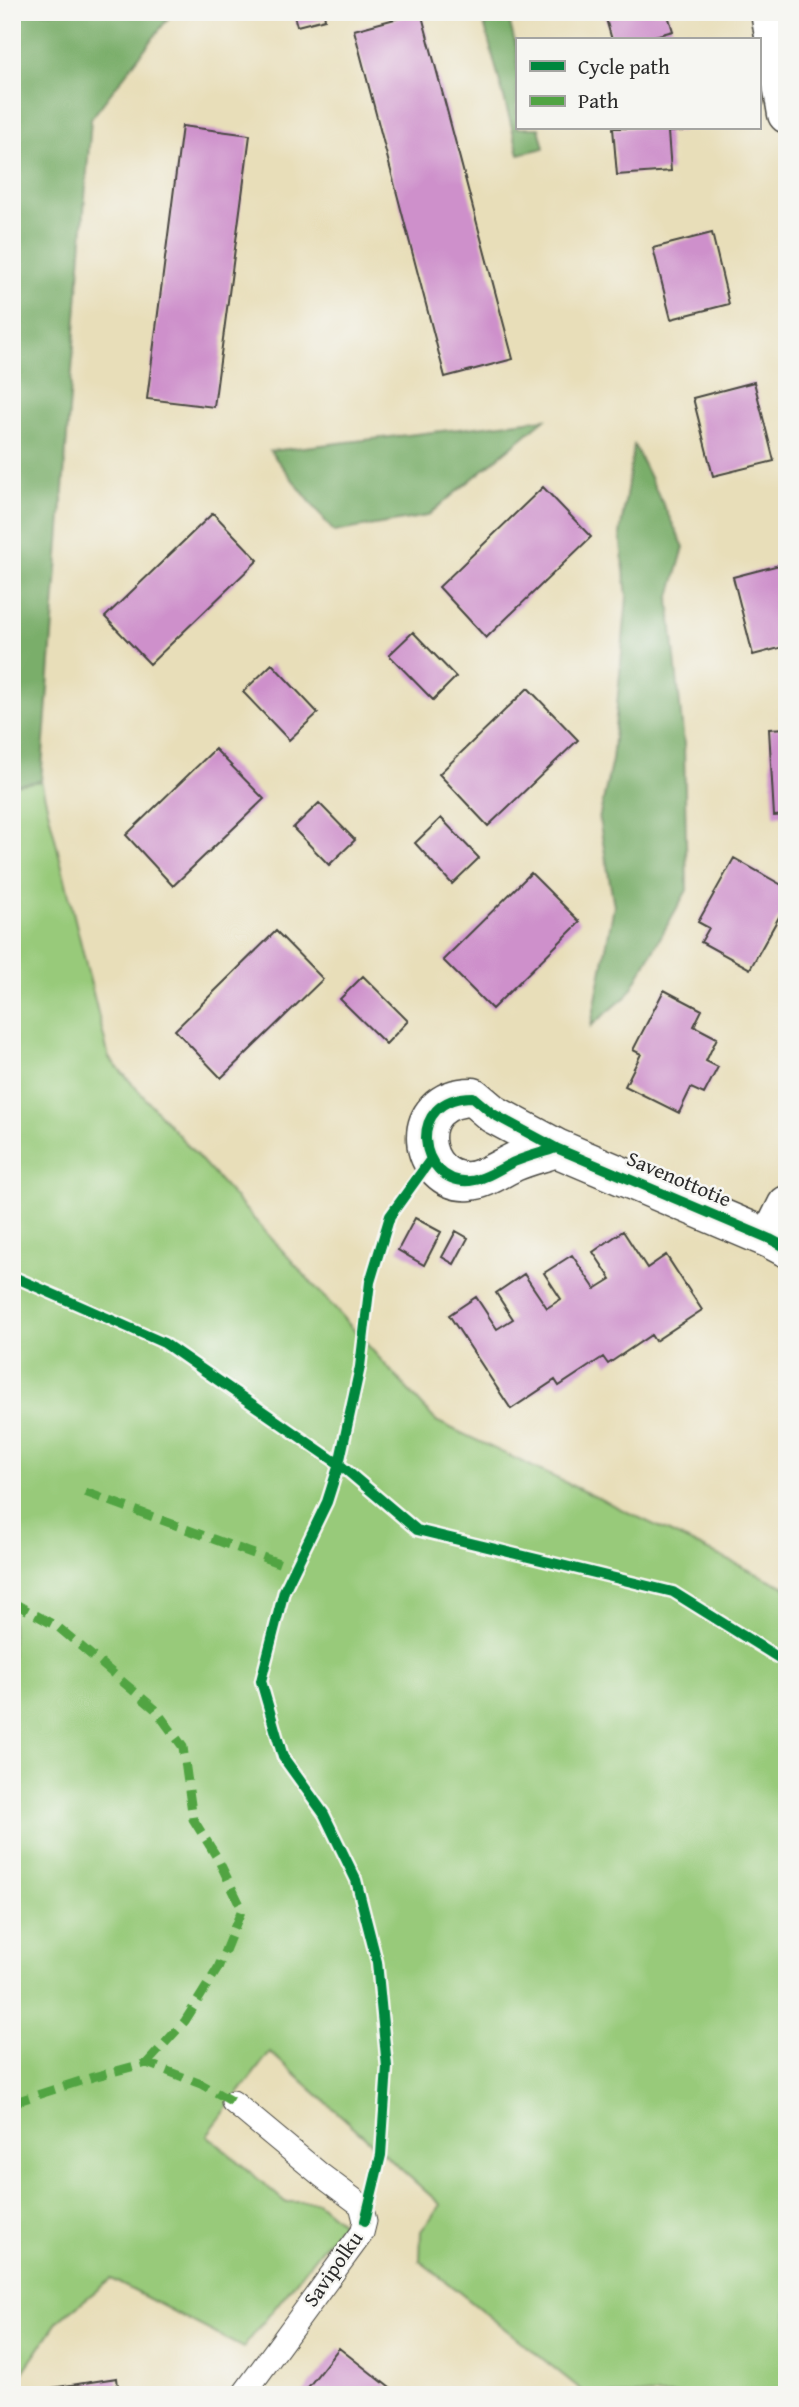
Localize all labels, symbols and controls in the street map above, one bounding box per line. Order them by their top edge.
legend [516,38,760,130]
text: Cycle path [578,51,670,82]
text: Path [578,85,619,116]
street label: Savenottotie [622,1143,736,1215]
street label: Savipolku [295,2224,370,2313]

